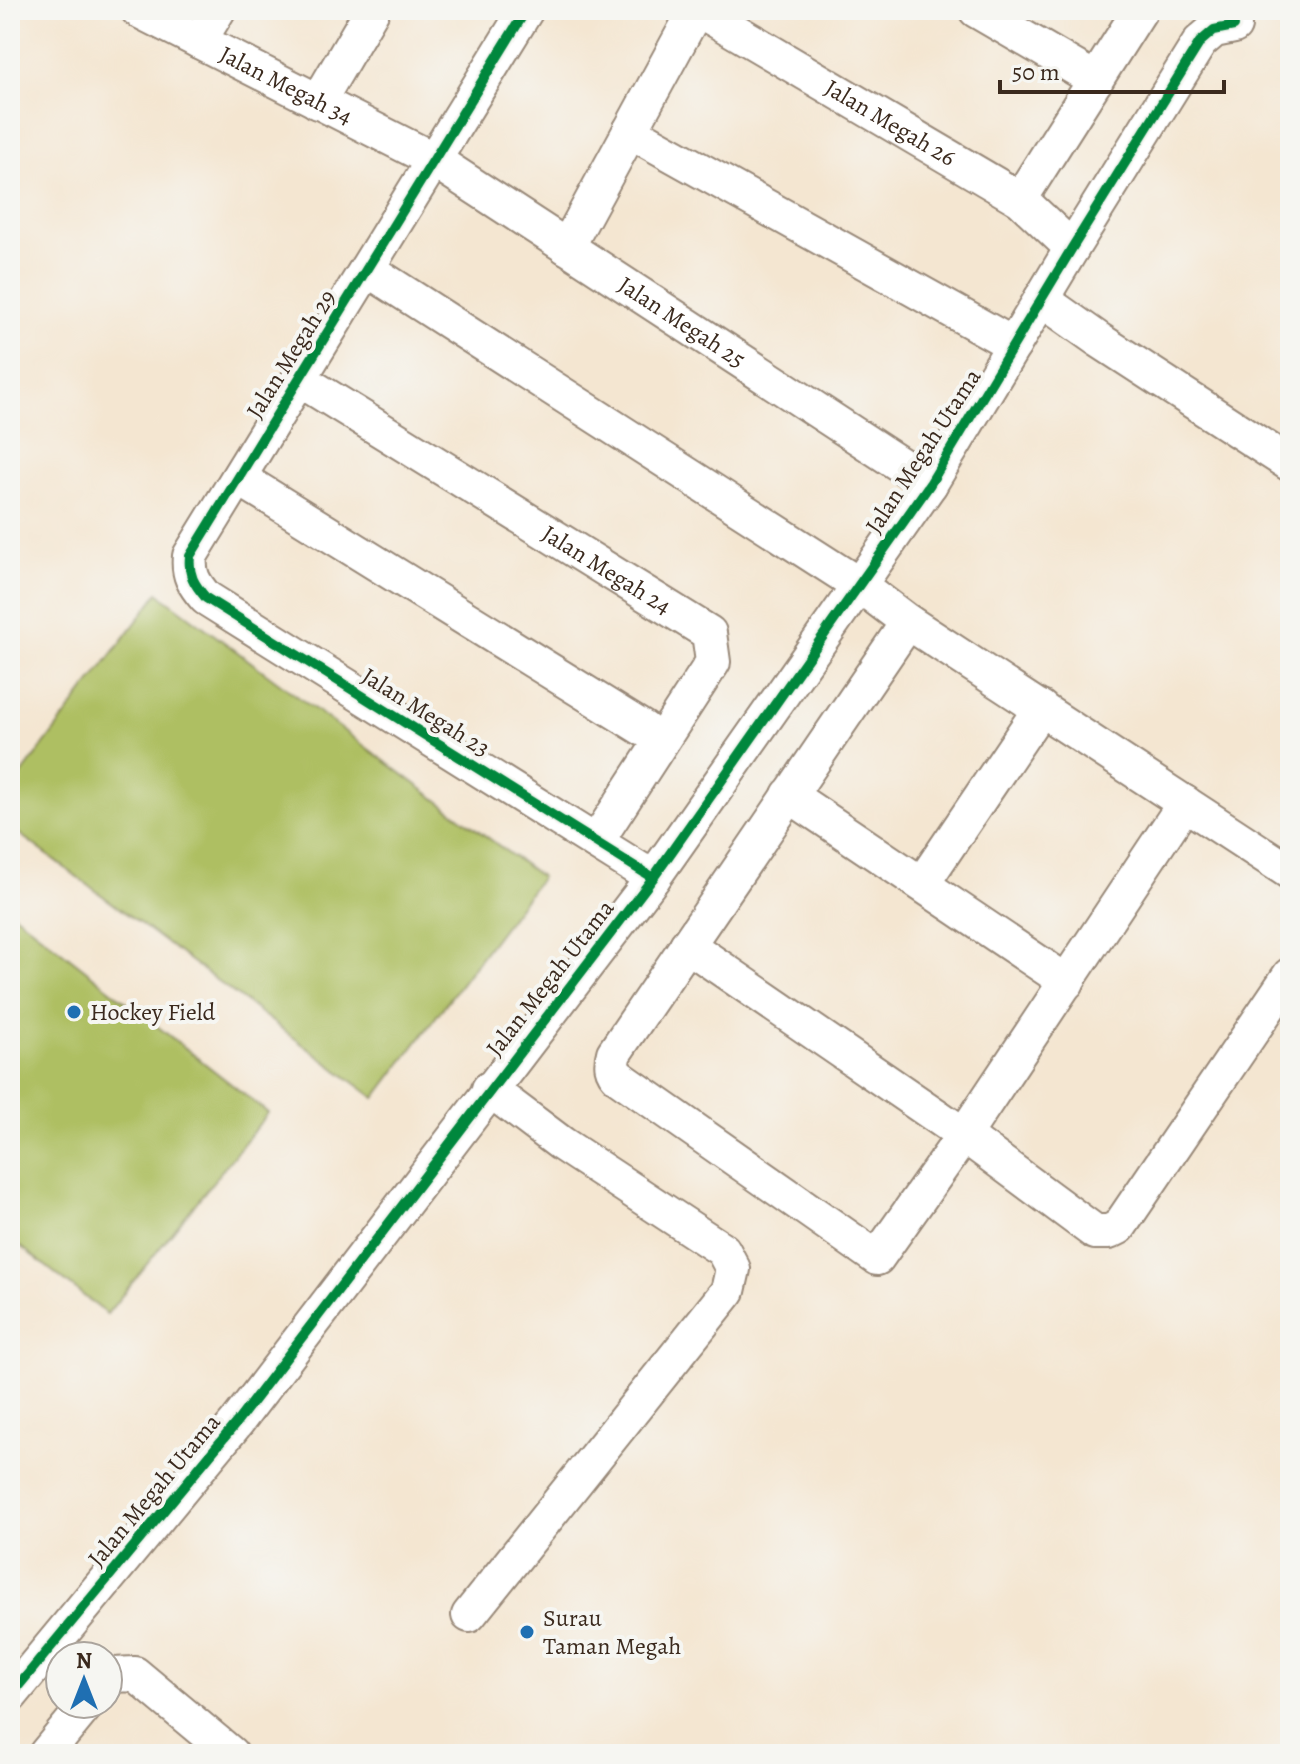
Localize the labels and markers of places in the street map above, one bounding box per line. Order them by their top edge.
place label: Hockey Field [90,996,216,1028]
marker: Hockey Field [65,1003,83,1021]
place label: Surau Taman Megah [543,1602,681,1662]
marker: Surau Taman Megah [518,1623,536,1641]

